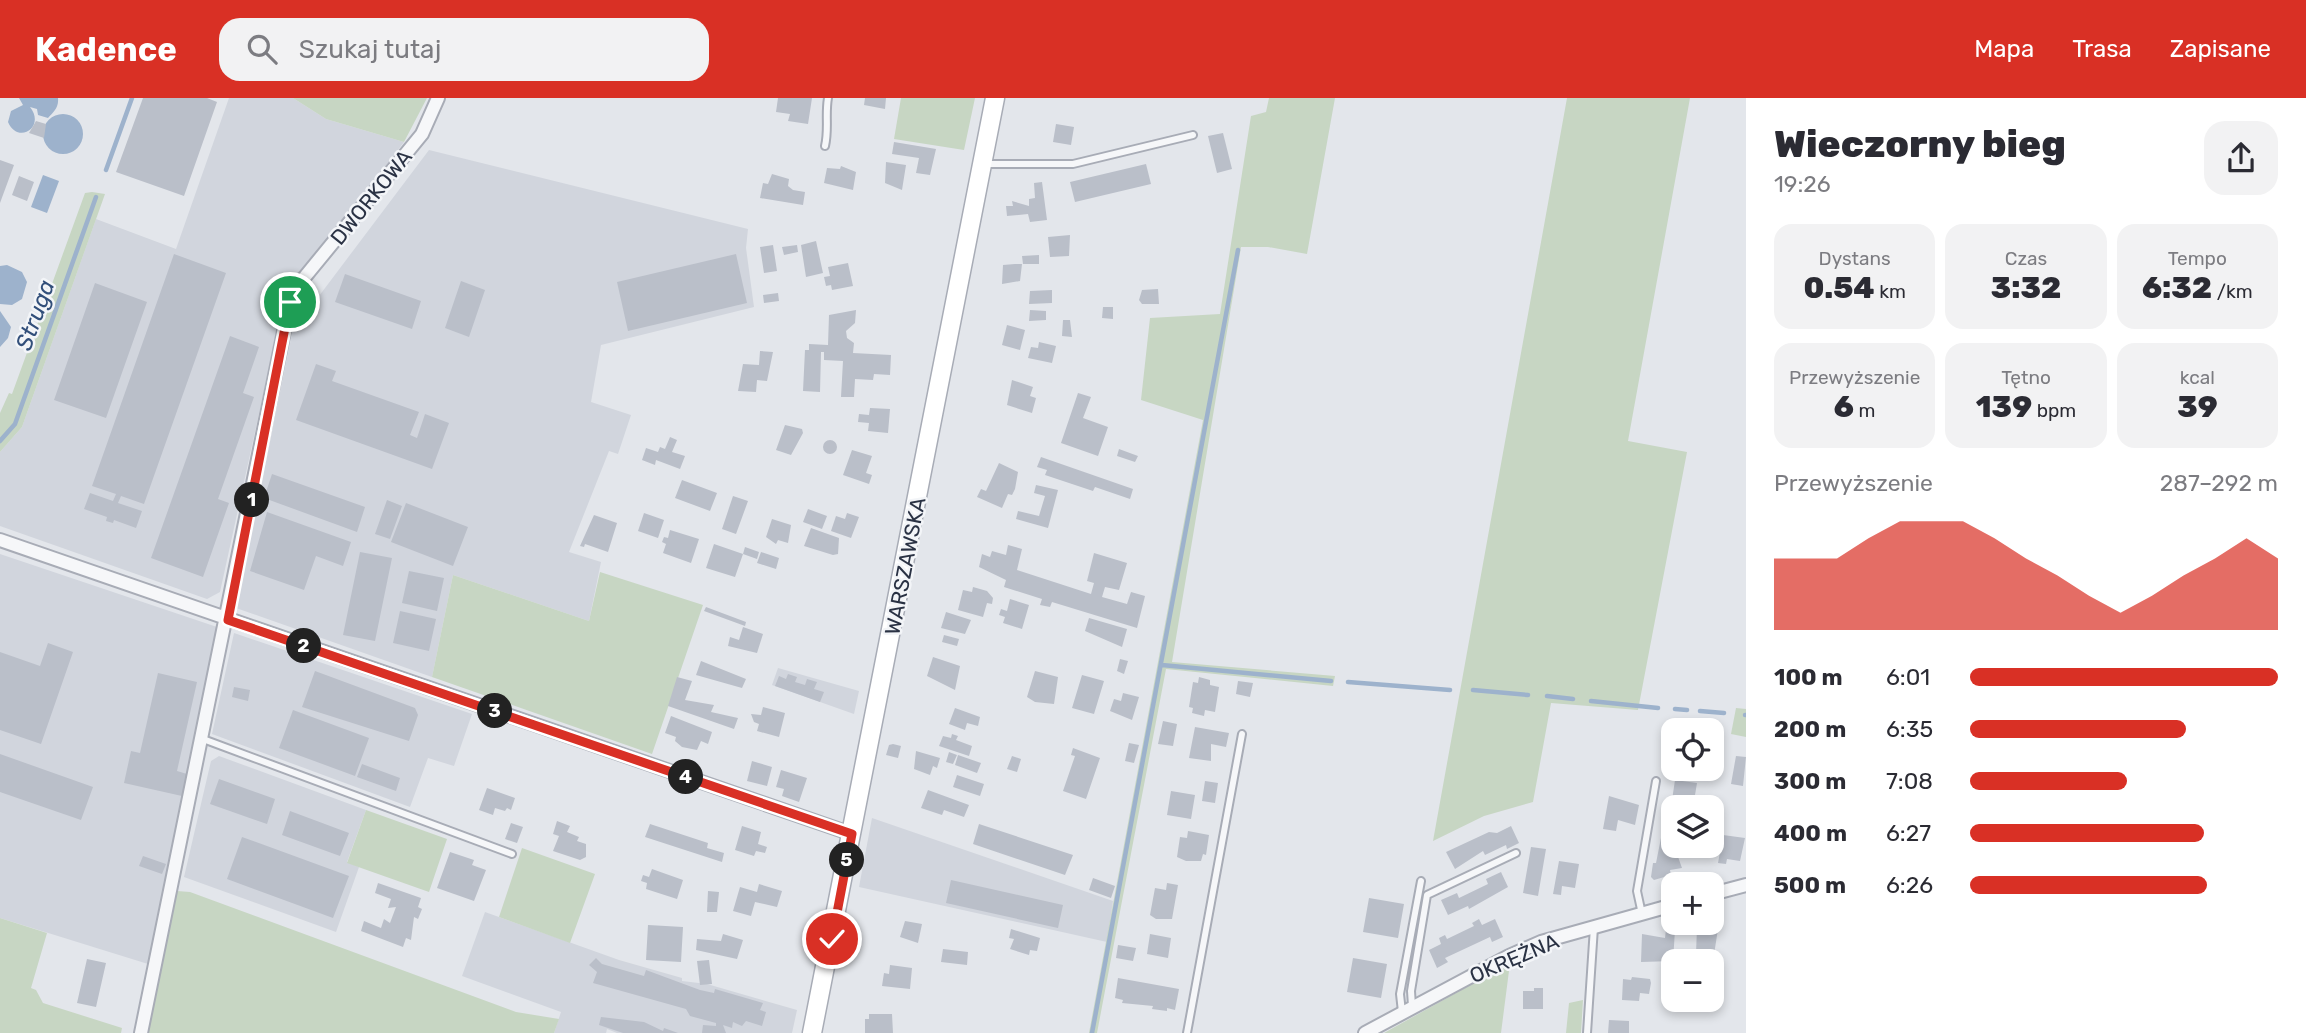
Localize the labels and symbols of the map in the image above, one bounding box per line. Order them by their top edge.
street label: DWORKOWA [325,144,417,250]
pin [260,272,320,332]
water label: Struga [9,276,61,354]
pin: 1 [234,482,270,518]
street label: WARSZAWSKA [879,495,931,637]
pin: 2 [286,628,322,664]
pin: 3 [477,694,512,728]
pin: 4 [668,760,704,794]
pin: 5 [830,842,864,878]
pin [802,909,862,969]
street label: OKRĘŻNA [1466,928,1562,988]

